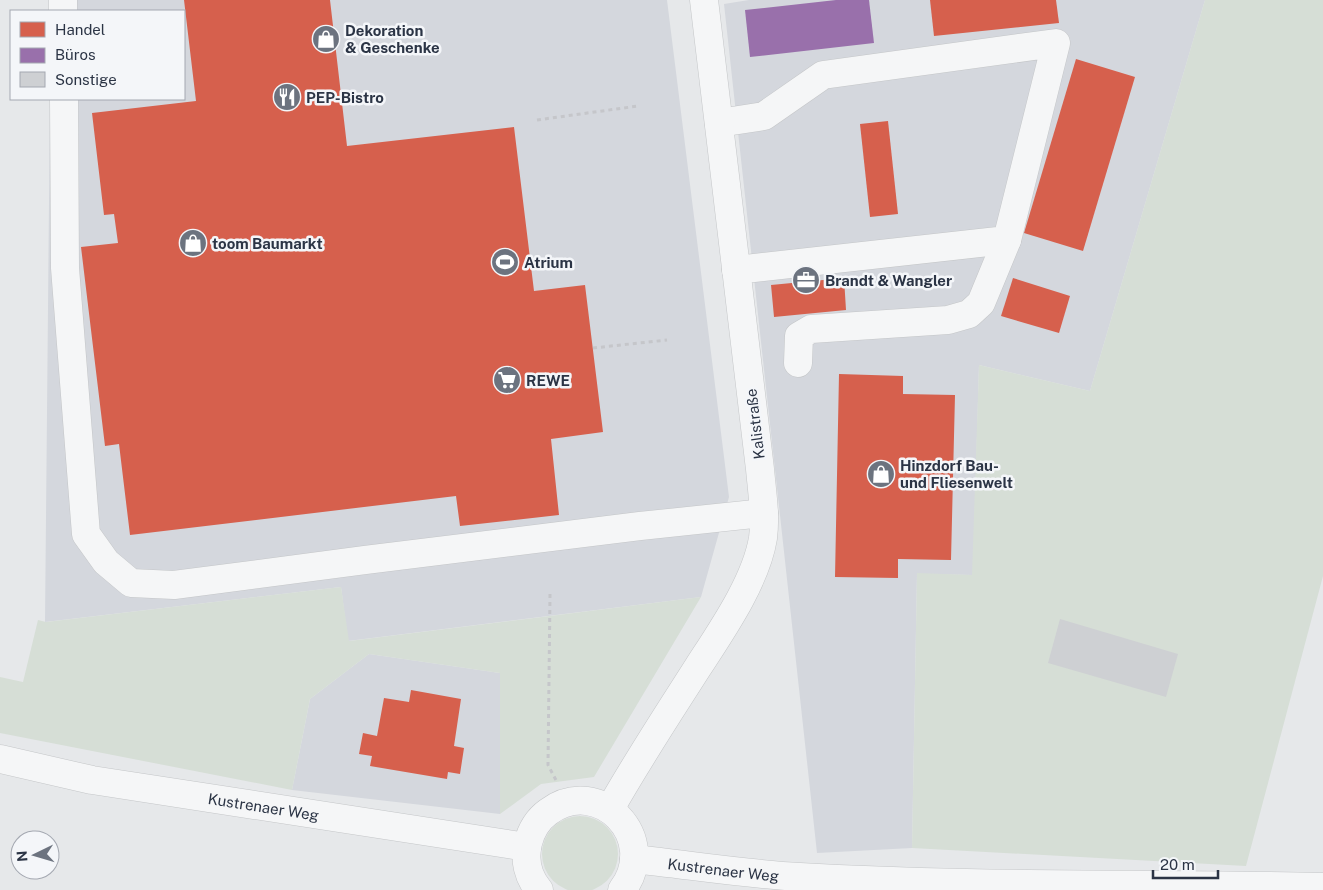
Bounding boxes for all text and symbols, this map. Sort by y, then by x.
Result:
legend [10,10,185,100]
text: Handel [55,21,105,38]
place label: Dekoration & Geschenke [345,22,440,56]
shop icon: Dekoration & Geschenke [311,24,341,54]
text: Büros [55,46,96,63]
text: Sonstige [55,71,117,88]
restaurant icon: PEP-Bistro [272,82,302,112]
place label: PEP-Bistro [306,89,384,106]
shop icon: toom Baumarkt [178,228,208,258]
place label: toom Baumarkt [212,235,323,252]
sports icon: Atrium [490,247,520,277]
place label: Atrium [524,254,573,271]
office icon: Brandt & Wangler [791,265,821,295]
place label: Brandt & Wangler [825,272,952,289]
supermarket icon: REWE [492,365,522,395]
place label: REWE [526,372,570,389]
street label: Kalistraße [742,388,768,460]
place label: Hinzdorf Bau- und Fliesenwelt [900,457,1013,491]
shop icon: Hinzdorf Bau- und Fliesenwelt [866,459,896,489]
street label: Kustrenaer Weg [207,790,320,823]
north arrow [10,830,60,880]
scale bar [1153,848,1218,880]
text: N [14,850,30,862]
street label: Kustrenaer Weg [667,854,780,884]
text: 20 m [1160,856,1195,873]

